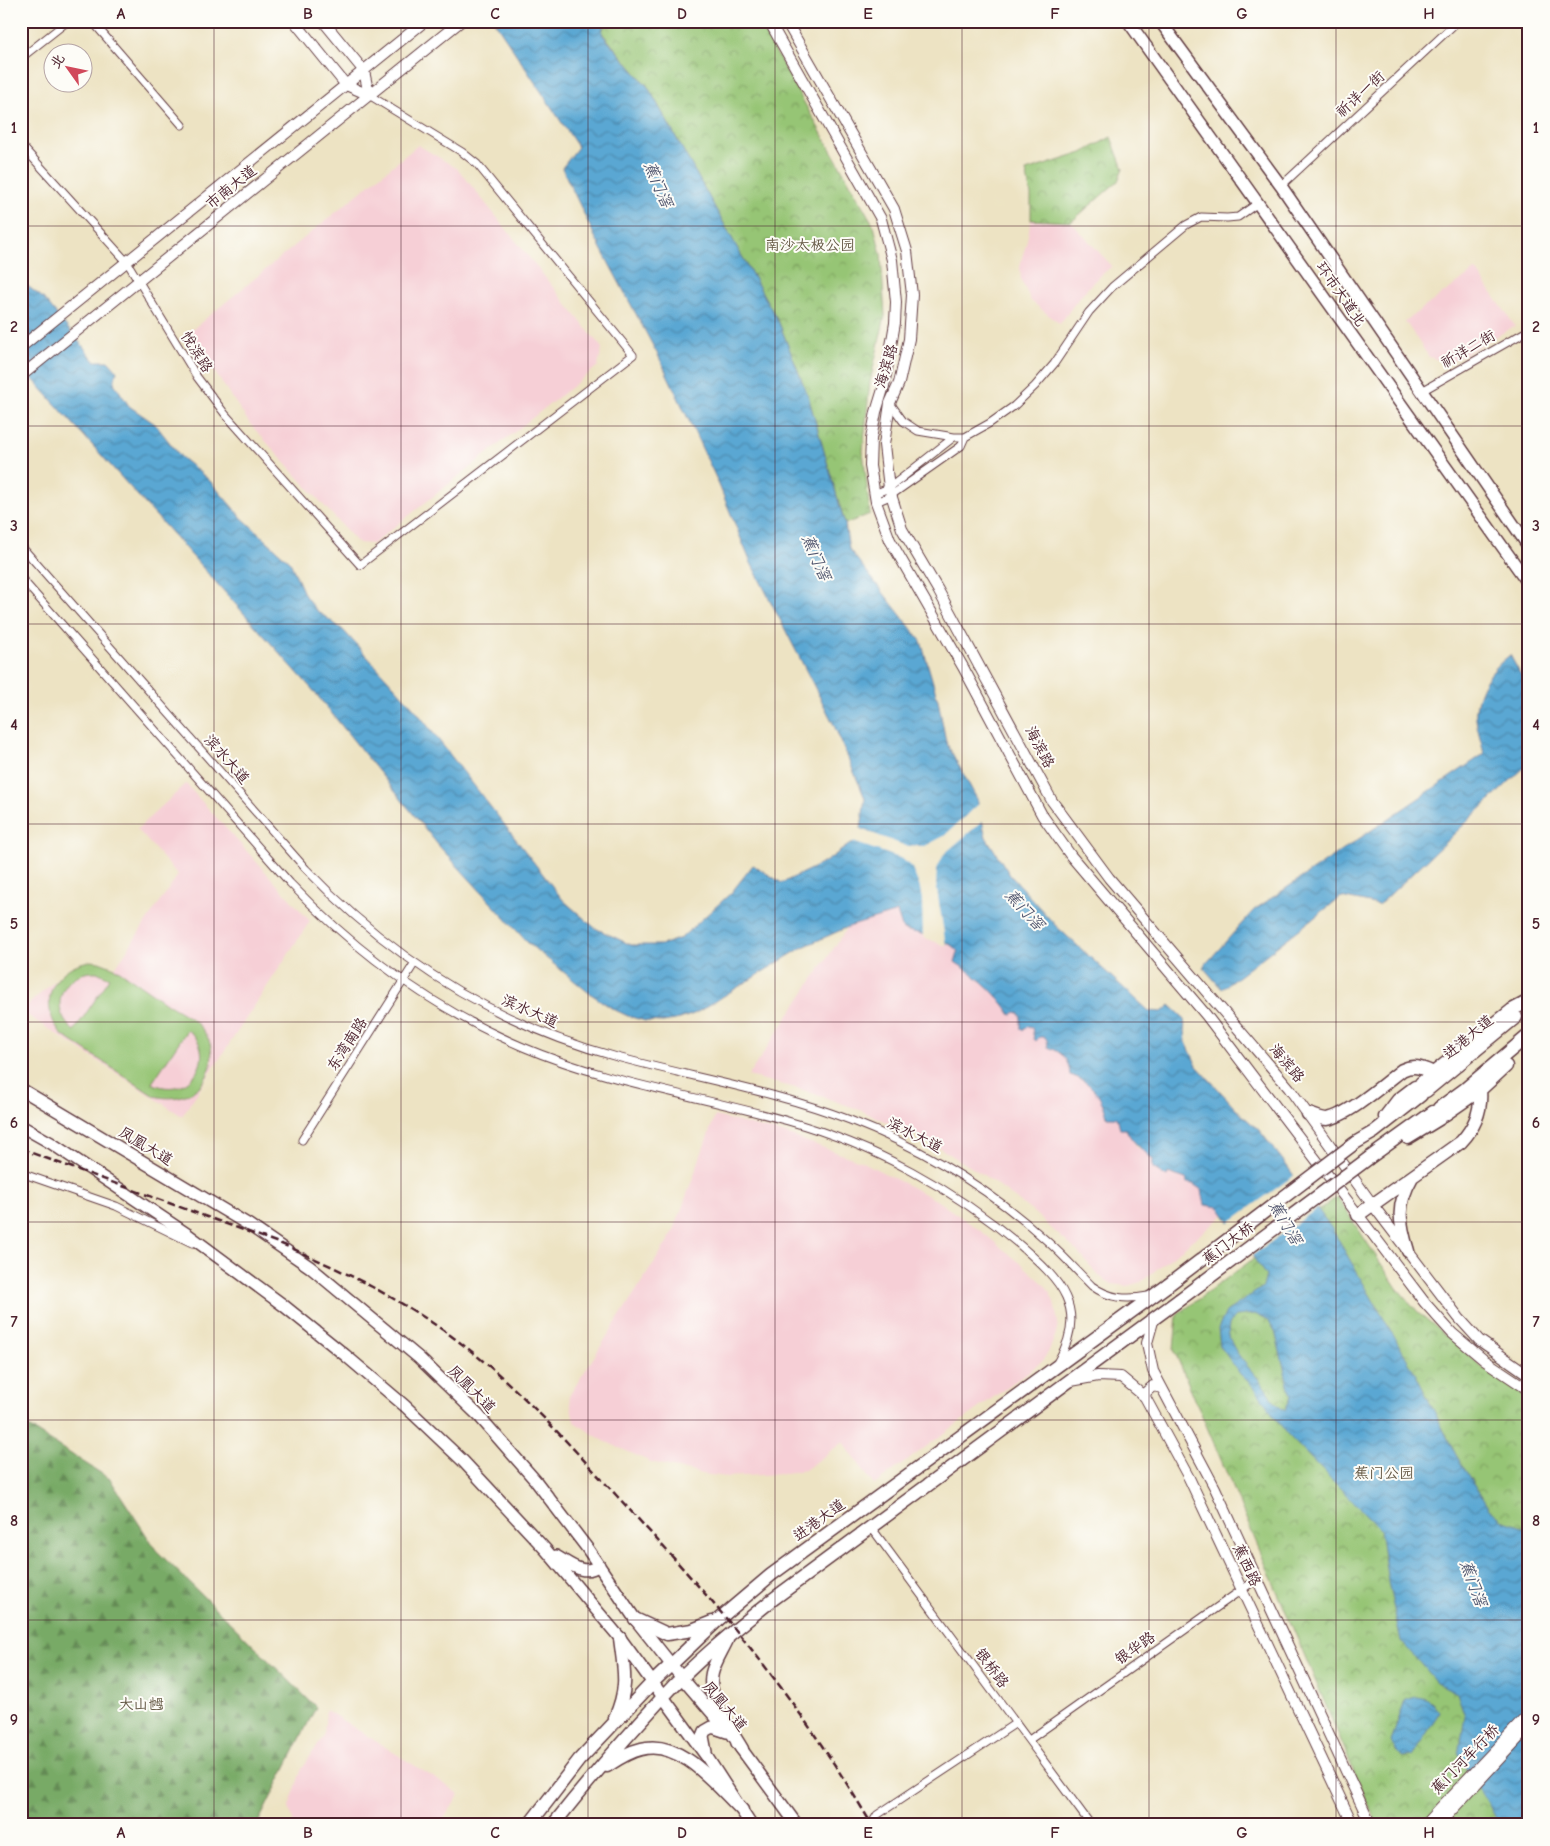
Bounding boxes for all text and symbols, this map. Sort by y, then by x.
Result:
text: A [117,5,126,23]
text: B [303,5,313,23]
text: C [490,5,500,23]
text: D [677,5,687,23]
text: E [863,5,873,23]
text: F [1050,5,1060,23]
text: G [1236,5,1248,23]
text: H [1423,5,1435,23]
north arrow [42,42,92,92]
text: 北 [47,51,68,72]
street label: 祈详一街 [1332,67,1388,121]
text: 1 [11,119,17,137]
text: 1 [1533,119,1539,137]
water label: 蕉门滘 [640,159,677,212]
street label: 市南大道 [202,161,260,213]
park label: 南沙太极公园 [765,236,855,254]
street label: 环市大道北 [1312,258,1370,330]
text: 2 [10,318,18,336]
text: 2 [1532,318,1540,336]
street label: 祈详二街 [1438,326,1498,372]
street label: 悦滨路 [177,328,217,376]
street label: 海滨路 [871,342,901,390]
text: 3 [10,517,18,535]
text: 3 [1532,517,1540,535]
water label: 蕉门滘 [798,532,835,585]
text: 4 [10,716,18,734]
text: 4 [1532,716,1540,734]
street label: 海滨路 [1021,723,1059,771]
street label: 滨水大道 [201,730,253,788]
water label: 蕉门滘 [1002,886,1048,935]
text: 5 [10,915,18,933]
text: 5 [1532,915,1540,933]
street label: 滨水大道 [499,991,561,1031]
street label: 进港大道 [1439,1011,1497,1063]
street label: 东湾南路 [323,1014,371,1074]
street label: 海滨路 [1266,1040,1308,1086]
street label: 滨水大道 [884,1113,946,1157]
text: 6 [10,1114,18,1132]
text: 6 [1532,1114,1540,1132]
street label: 凤凰大道 [116,1123,176,1169]
water label: 蕉门滘 [1265,1197,1306,1250]
street label: 蕉门大桥 [1199,1218,1257,1268]
text: 7 [10,1313,18,1331]
text: 7 [1532,1313,1540,1331]
street label: 凤凰大道 [444,1361,500,1417]
park label: 蕉门公园 [1354,1464,1414,1482]
street label: 进港大道 [789,1495,849,1545]
text: 8 [10,1512,18,1530]
text: 8 [1532,1512,1540,1530]
street label: 蕉西路 [1229,1541,1265,1589]
water label: 蕉门滘 [1456,1558,1490,1611]
street label: 银华路 [1111,1628,1159,1668]
street label: 银桥路 [971,1645,1013,1691]
street label: 凤凰大道 [699,1677,751,1735]
park label: 大山乸 [118,1695,164,1713]
text: 9 [10,1711,18,1729]
text: 9 [1532,1711,1540,1729]
street label: 蕉门河车行桥 [1427,1720,1503,1798]
text: A [117,1824,126,1842]
text: B [303,1824,313,1842]
text: C [490,1824,500,1842]
text: D [677,1824,687,1842]
text: E [863,1824,873,1842]
text: F [1050,1824,1060,1842]
text: G [1236,1824,1248,1842]
text: H [1423,1824,1435,1842]

